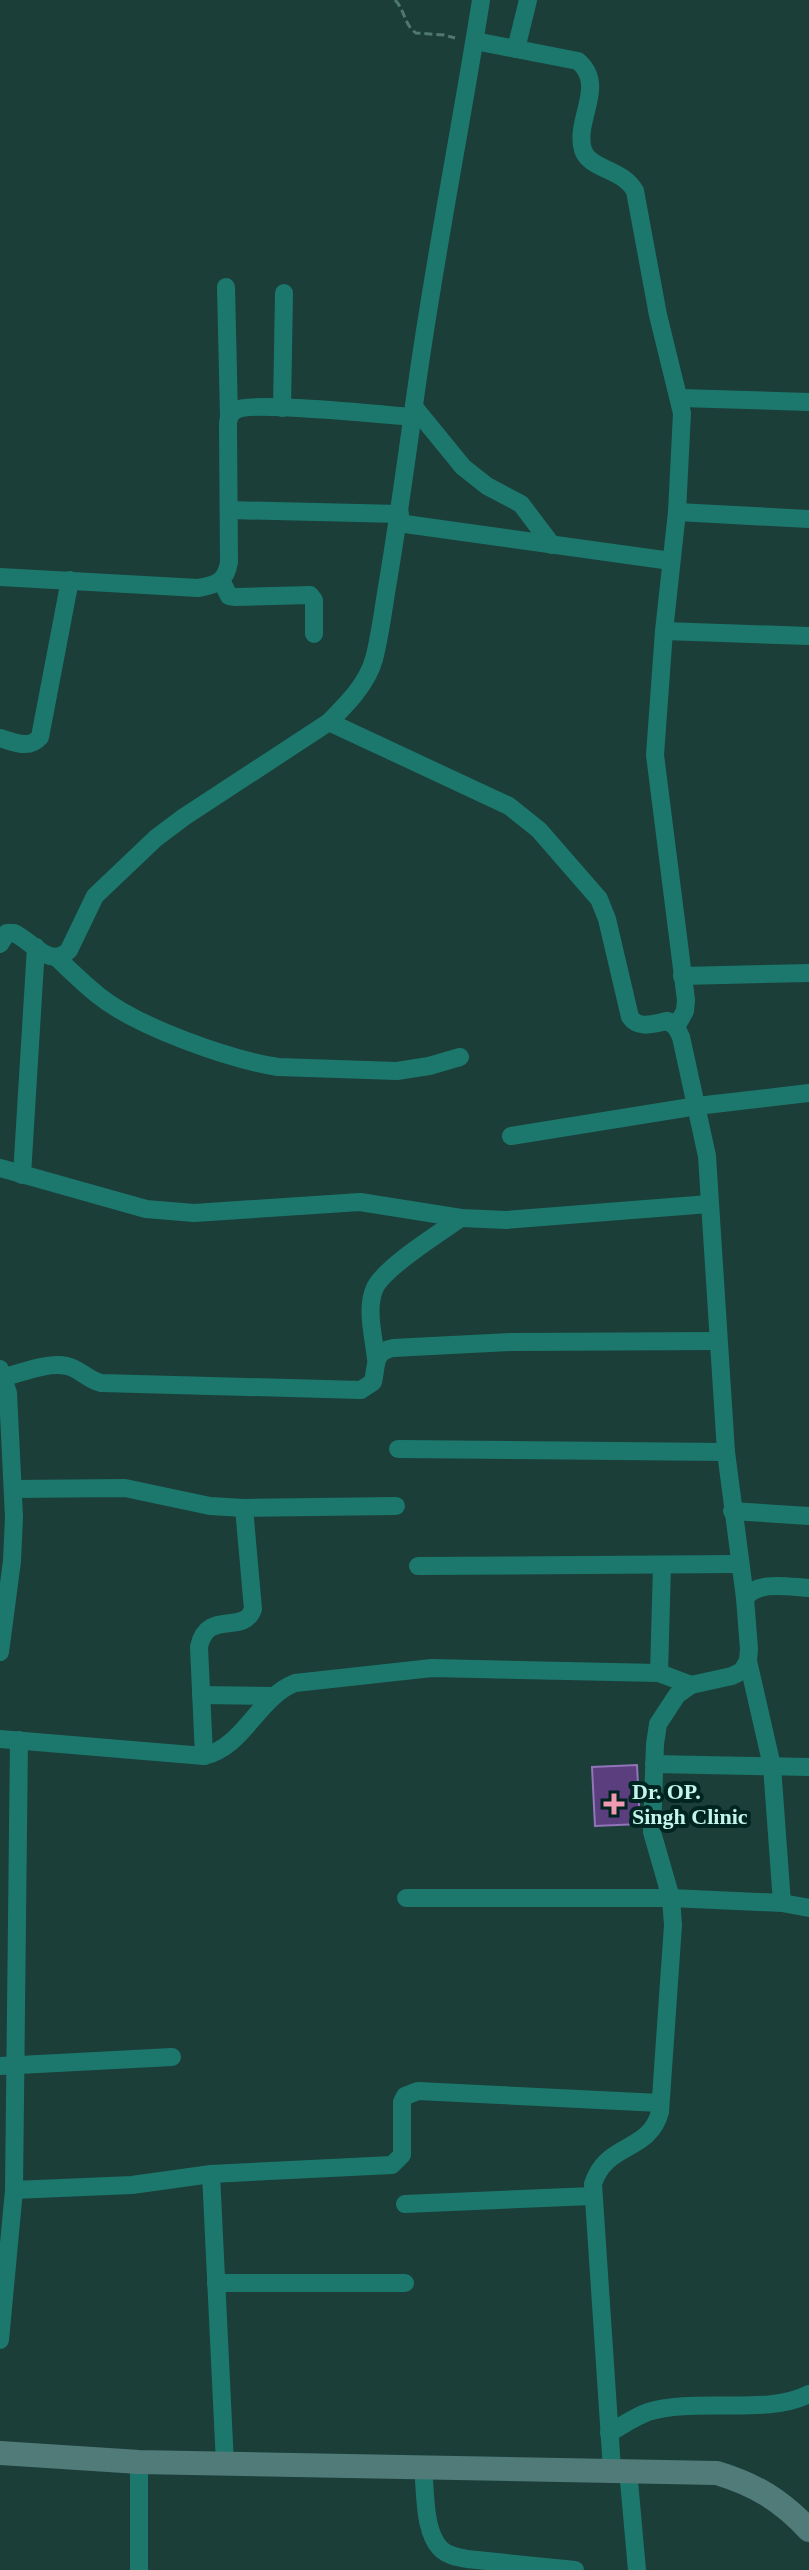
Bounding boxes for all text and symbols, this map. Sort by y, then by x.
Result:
place label: Dr. OP. Singh Clinic [632,1779,748,1829]
marker: Dr. OP. Singh Clinic [603,1793,625,1815]

